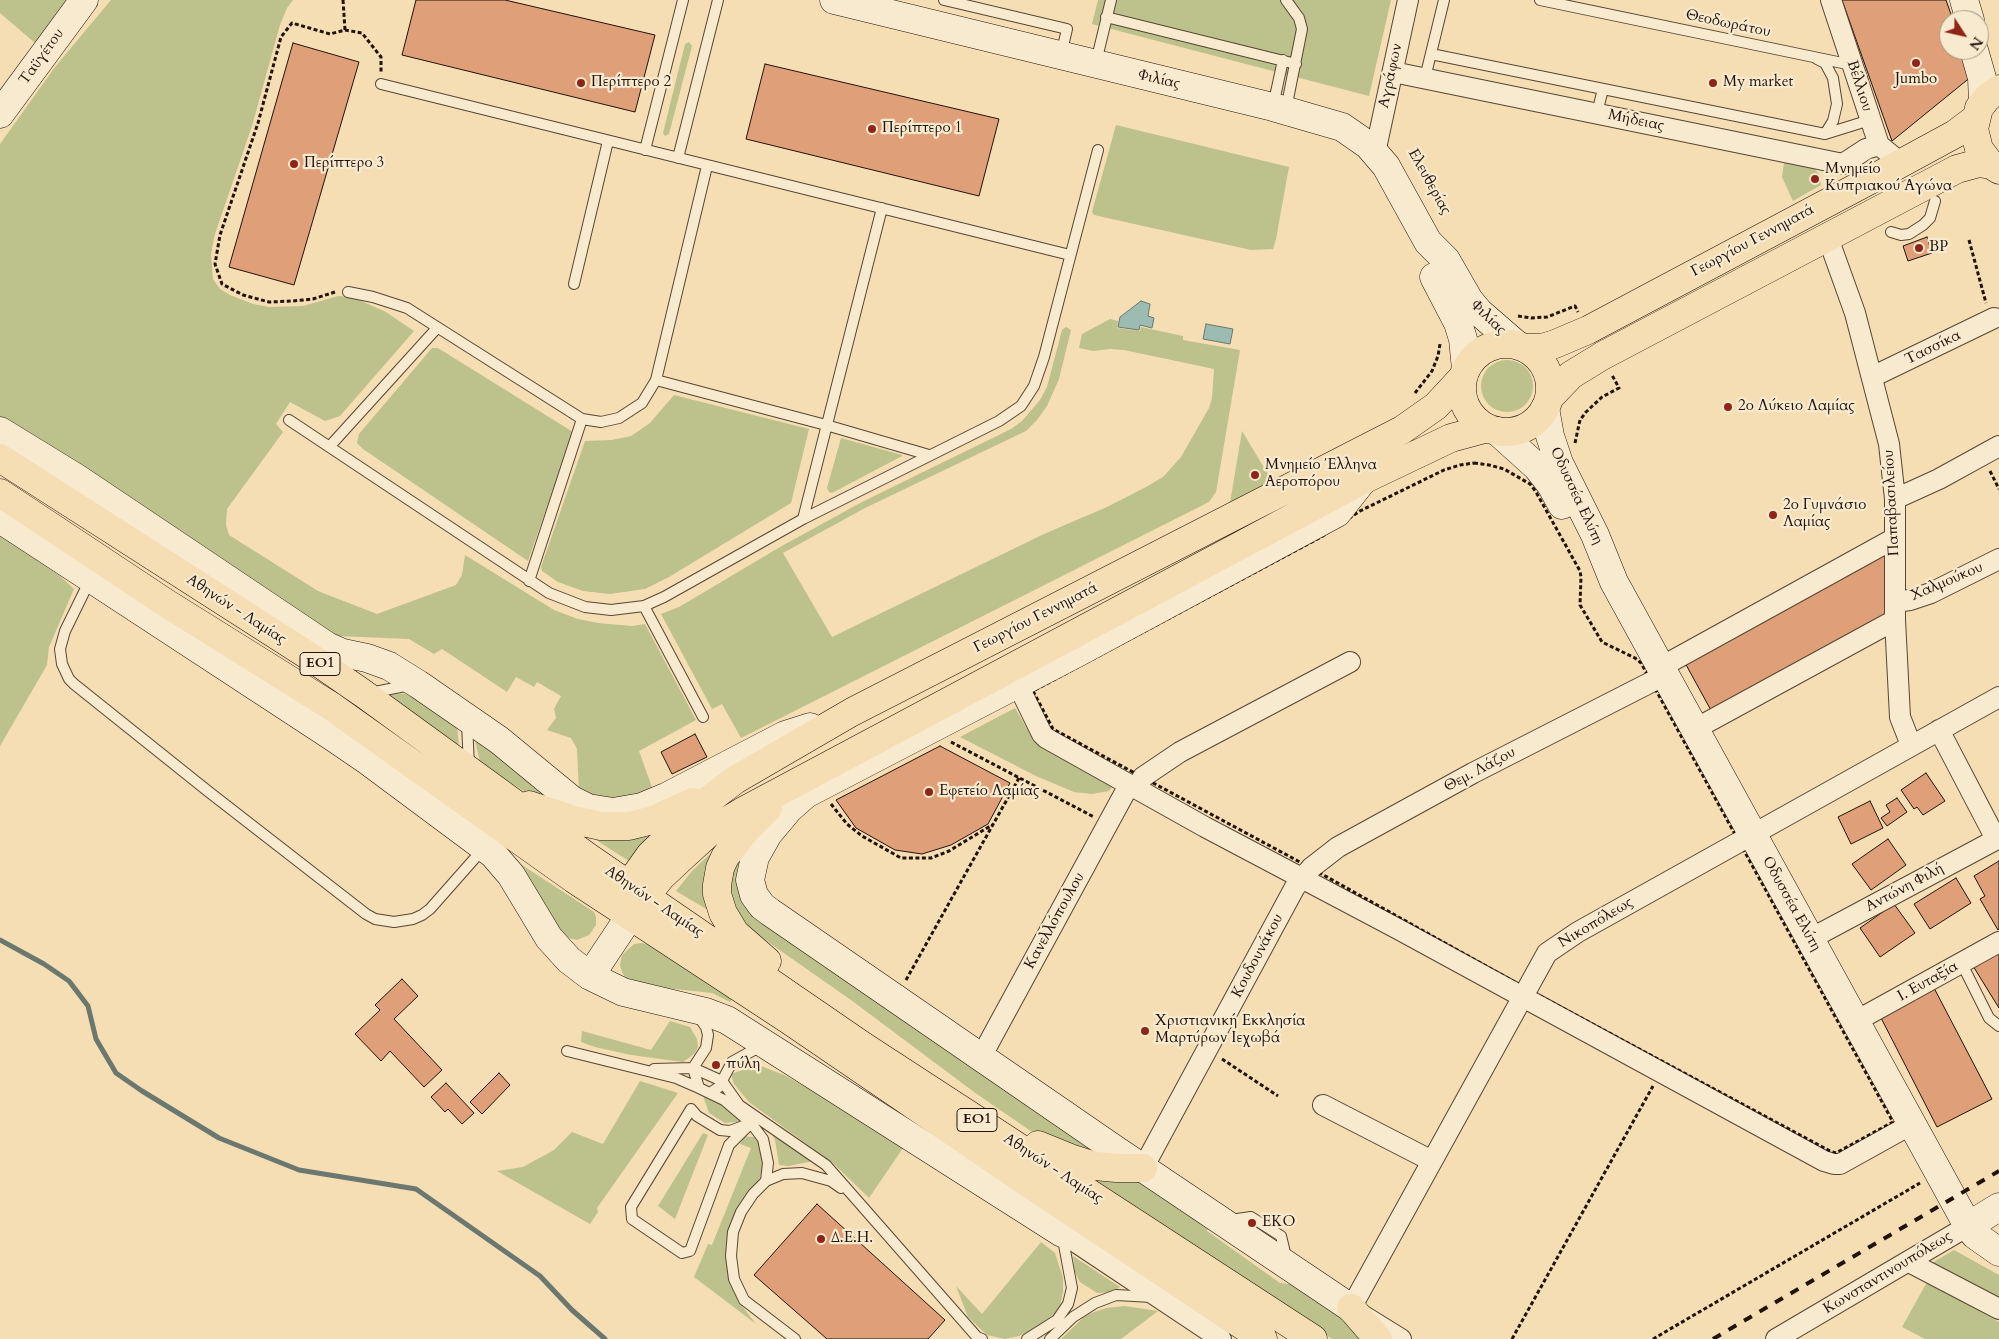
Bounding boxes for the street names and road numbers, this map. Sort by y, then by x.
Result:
street label: Θεοδωράτου [1684,6,1772,42]
street label: Ταϋγέτου [16,25,68,89]
street label: Αγράφων [1375,42,1407,110]
street label: Βέλλιου [1842,58,1876,114]
street label: Φιλίας [1136,66,1182,94]
street label: Μήδειας [1606,106,1666,136]
street label: Ελευθερίας [1404,146,1454,218]
street label: Γεωργίου Γεννηματά [1688,201,1818,281]
street label: Φιλίας [1466,297,1510,339]
street label: Τασσίκα [1902,327,1964,369]
street label: Οδυσσέα Ελύτη [1546,444,1606,548]
street label: Παπαβασιλείου [1880,449,1904,557]
street label: Χαλμούκου [1908,559,1986,605]
street label: Αθηνών - Λαμίας [183,571,289,649]
street label: Γεωργίου Γεννηματά [971,579,1101,657]
road number: ΕΟ1 [300,652,340,676]
street label: Θεμ. Λάζου [1441,744,1519,796]
street label: Οδυσσέα Ελύτη [1758,854,1824,954]
street label: Αντώνη Φιλή [1863,860,1947,916]
street label: Αθηνών - Λαμίας [601,862,707,942]
street label: Κανελλόπουλου [1021,870,1089,972]
street label: Νικοπόλεως [1555,894,1637,952]
street label: Κουδουνάκου [1228,911,1288,1001]
street label: Ι. Ευταξία [1895,958,1961,1006]
road number: ΕΟ1 [957,1108,997,1132]
street label: Αθηνών - Λαμίας [1000,1130,1106,1208]
street label: Κωνσταντινουπόλεως [1820,1227,1956,1319]

